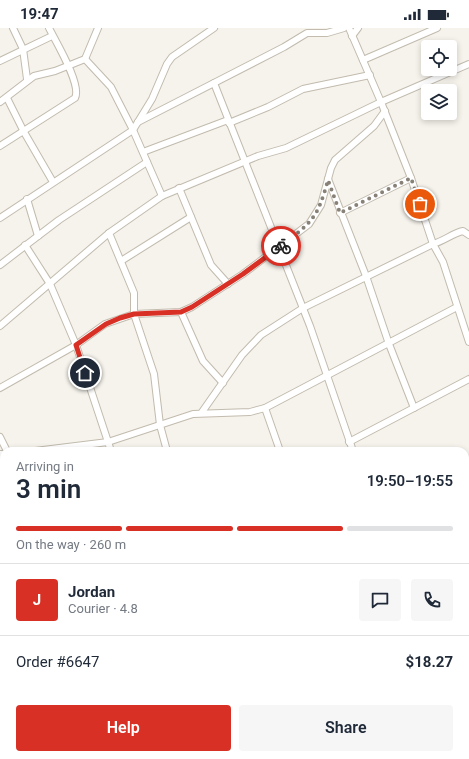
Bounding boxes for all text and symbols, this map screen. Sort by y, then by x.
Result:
text: 19:47 [20,5,59,23]
map controls [421,40,457,120]
button: locate [421,40,457,76]
button: layers [421,84,457,120]
pin [403,187,437,221]
icon: bag [409,193,431,215]
courier [261,226,301,266]
icon: bike [270,235,292,257]
pin [68,356,102,390]
icon: home [74,362,96,384]
text: Arriving in [16,459,74,474]
text: 19:50–19:55 [367,472,453,490]
text: 3 min [16,474,81,504]
text: On the way · 260 m [16,537,126,552]
button: chat [359,579,401,621]
button: phone [411,579,453,621]
text: Jordan [68,583,115,601]
text: J [33,591,41,609]
text: Courier · 4.8 [68,601,138,616]
text: Order #6647 [16,653,99,671]
text: $18.27 [406,653,453,671]
button: Help [16,705,231,751]
button: Share [239,705,453,751]

